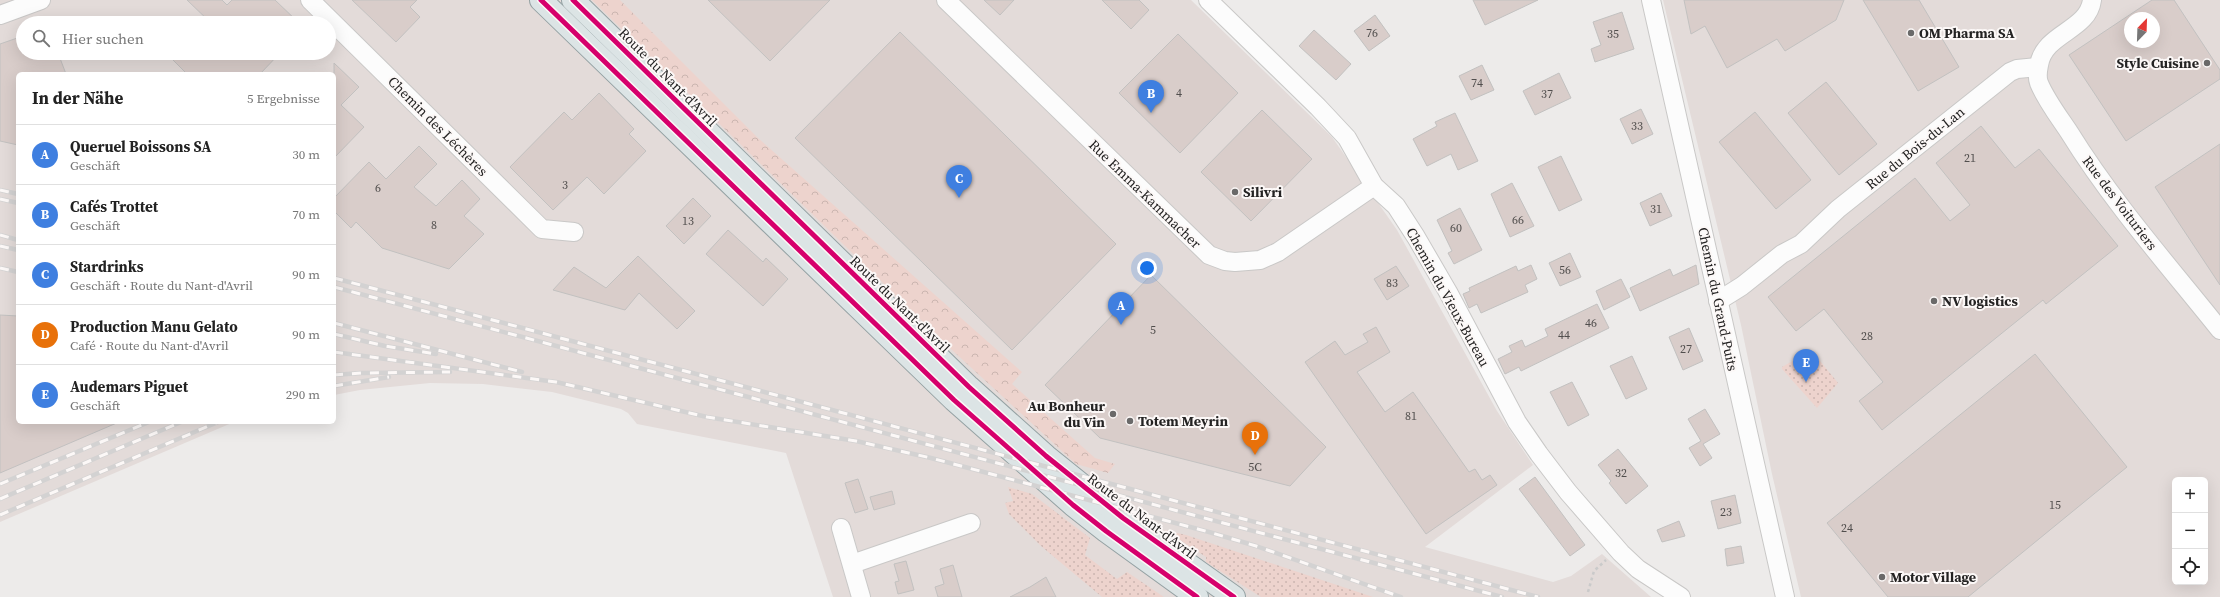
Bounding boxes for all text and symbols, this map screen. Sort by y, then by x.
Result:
north arrow [2124,12,2160,48]
search box [16,16,336,60]
street label: Route du Nant-d'Avril [614,23,722,131]
place label: OM Pharma SA [1919,23,2015,43]
house number: 76 [1366,25,1378,41]
house number: 35 [1607,26,1619,42]
icon: search [30,27,52,49]
text: Hier suchen [62,28,144,49]
marker: OM Pharma SA [1906,28,1916,38]
place label: Style Cuisine [2116,53,2199,73]
marker: Style Cuisine [2202,58,2212,68]
street label: Chemin des Léchères [384,72,492,180]
house number: 74 [1471,75,1483,91]
pin: B [1138,80,1164,113]
house number: 4 [1176,85,1182,101]
text: In der Nähe [32,86,123,110]
house number: 37 [1541,86,1553,102]
text: 5 Ergebnisse [247,90,320,107]
street label: Rue du Bois-du-Lan [1861,101,1969,194]
house number: 33 [1631,118,1643,134]
street label: Rue Emma-Kammacher [1084,135,1206,253]
text: Queruel Boissons SA [70,136,211,157]
text: A [41,146,49,163]
text: 30 m [292,146,320,163]
house number: 21 [1964,150,1976,166]
street label: Rue des Voituriers [2078,152,2162,254]
text: Geschäft [70,157,120,174]
pin: C [946,165,972,198]
house number: 3 [562,177,568,193]
house number: 6 [375,180,381,196]
place label: Silivri [1243,182,1283,202]
marker: Silivri [1230,187,1240,197]
text: Cafés Trottet [70,196,158,217]
house number: 31 [1650,201,1662,217]
text: B [41,206,49,223]
text: 70 m [292,206,320,223]
house number: 66 [1512,212,1524,228]
house number: 13 [682,213,694,229]
text: Geschäft [70,217,120,234]
house number: 8 [431,217,437,233]
house number: 60 [1450,220,1462,236]
street label: Chemin du Vieux-Bureau [1401,224,1495,370]
street label: Chemin du Grand-Puits [1693,225,1743,373]
street label: Route du Nant-d'Avril [845,251,955,357]
text: Stardrinks [70,256,144,277]
your location [1137,258,1157,278]
house number: 56 [1559,262,1571,278]
text: C [41,266,49,283]
text: 90 m [292,266,320,283]
house number: 83 [1386,275,1398,291]
text: Geschäft · Route du Nant-d'Avril [70,277,253,294]
place label: NV logistics [1942,291,2019,311]
pin: A [1108,292,1134,325]
marker: NV logistics [1929,296,1939,306]
house number: 46 [1585,315,1597,331]
text: Production Manu Gelato [70,316,238,337]
house number: 5 [1150,322,1156,338]
text: D [40,326,50,343]
text: 90 m [292,326,320,343]
house number: 44 [1558,327,1570,343]
house number: 28 [1861,328,1873,344]
text: Café · Route du Nant-d'Avril [70,337,229,354]
house number: 27 [1680,341,1692,357]
pin: E [1793,349,1819,382]
text: Audemars Piguet [70,376,188,397]
text: E [41,386,49,403]
text: 290 m [286,386,320,403]
place label: Au Bonheur du Vin [1028,396,1105,432]
text: Geschäft [70,397,120,414]
house number: 81 [1405,408,1417,424]
marker: Au Bonheur du Vin [1108,409,1118,419]
place label: Totem Meyrin [1138,411,1228,431]
marker: Totem Meyrin [1125,416,1135,426]
pin: D [1242,422,1268,455]
house number: 5C [1248,459,1262,475]
house number: 32 [1615,465,1627,481]
street label: Route du Nant-d'Avril [1083,468,1201,564]
map controls [2172,477,2208,585]
button: + [2172,477,2208,513]
house number: 15 [2049,497,2061,513]
house number: 23 [1720,504,1732,520]
button: − [2172,513,2208,549]
house number: 24 [1841,520,1853,536]
button: locate [2172,549,2208,585]
place label: Motor Village [1890,567,1976,587]
marker: Motor Village [1877,572,1887,582]

